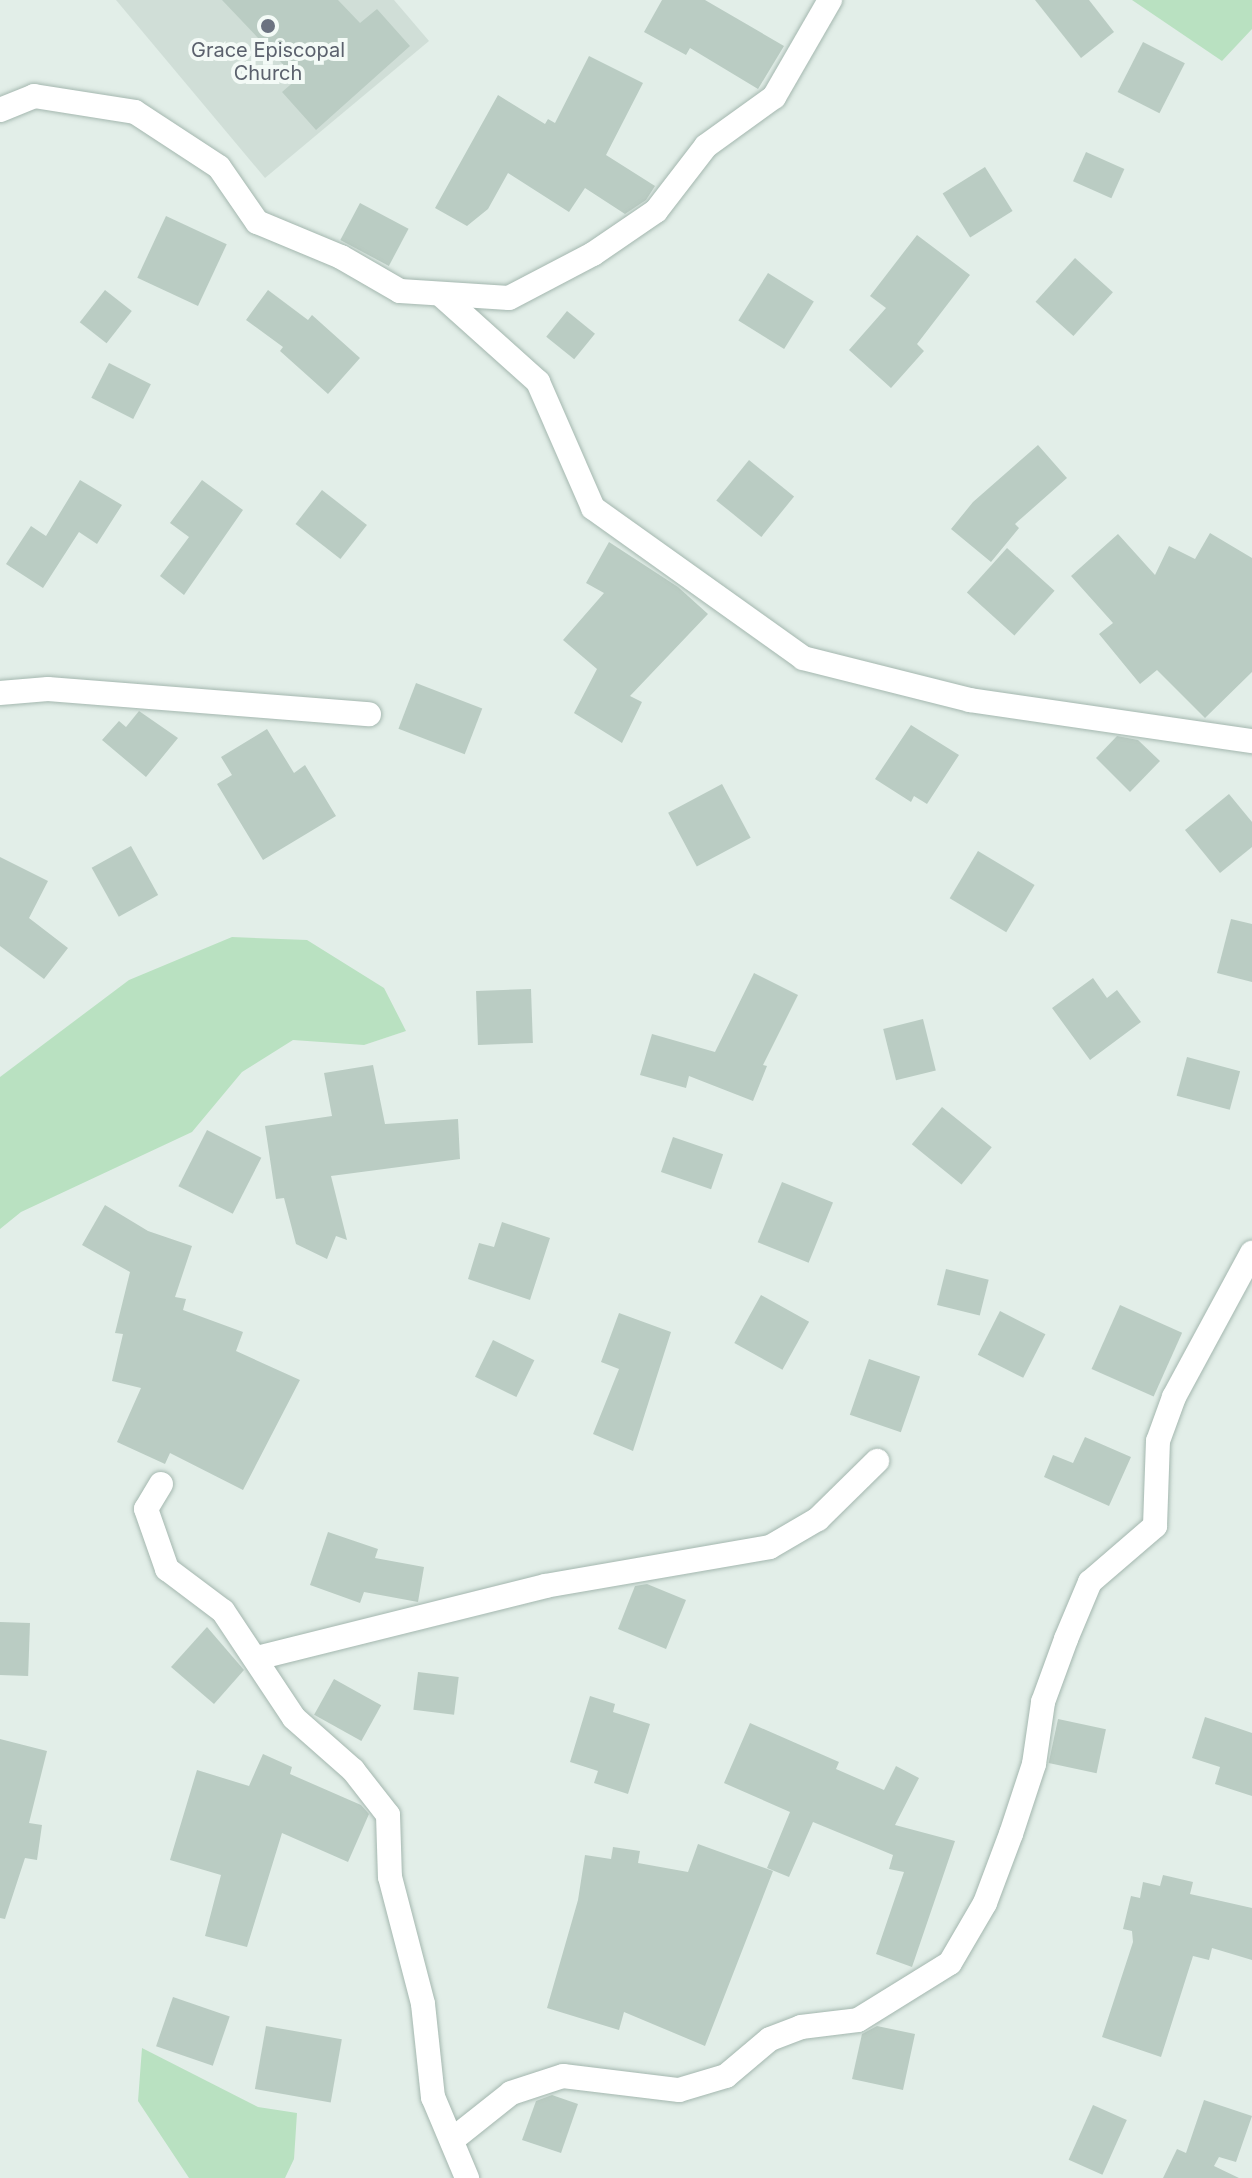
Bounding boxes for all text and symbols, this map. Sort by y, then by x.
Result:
marker: Grace Episcopal Church [259,17,277,35]
place label: Grace Episcopal Church [191,38,345,85]

